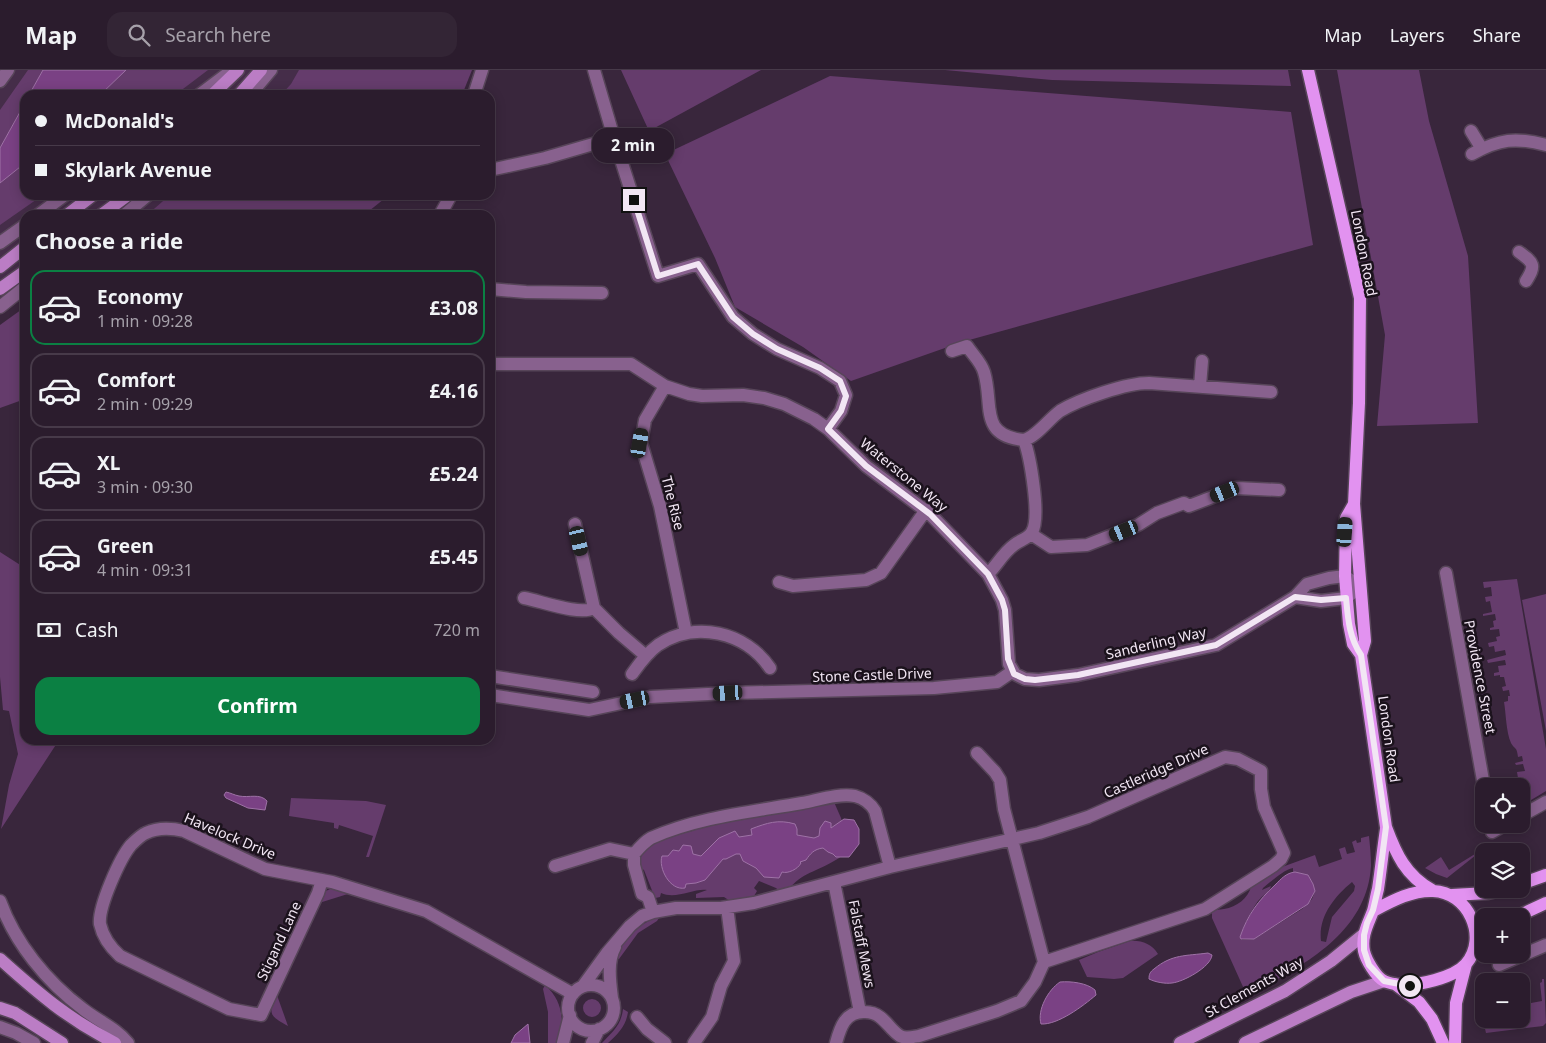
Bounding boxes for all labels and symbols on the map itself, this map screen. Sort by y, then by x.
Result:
callout: 2 min [593,128,675,162]
route end [623,189,645,211]
street label: London Road [1347,208,1382,298]
car [630,427,649,459]
street label: Waterstone Way [857,433,953,516]
street label: The Rise [658,474,689,532]
car [1208,479,1241,505]
car [1336,517,1353,547]
car [1107,518,1140,544]
car [568,525,589,557]
street label: Providence Street [1460,618,1501,735]
street label: Sanderling Way [1104,622,1209,663]
street label: Stone Castle Drive [812,663,932,686]
car [712,685,743,701]
car [618,690,651,710]
street label: London Road [1374,694,1405,784]
street label: Castleridge Drive [1100,739,1211,802]
street label: Havelock Drive [181,808,279,863]
street label: Stigand Lane [252,898,305,984]
street label: Falstaff Mews [845,898,880,990]
street label: St Clements Way [1201,951,1307,1021]
route start [1399,975,1421,997]

